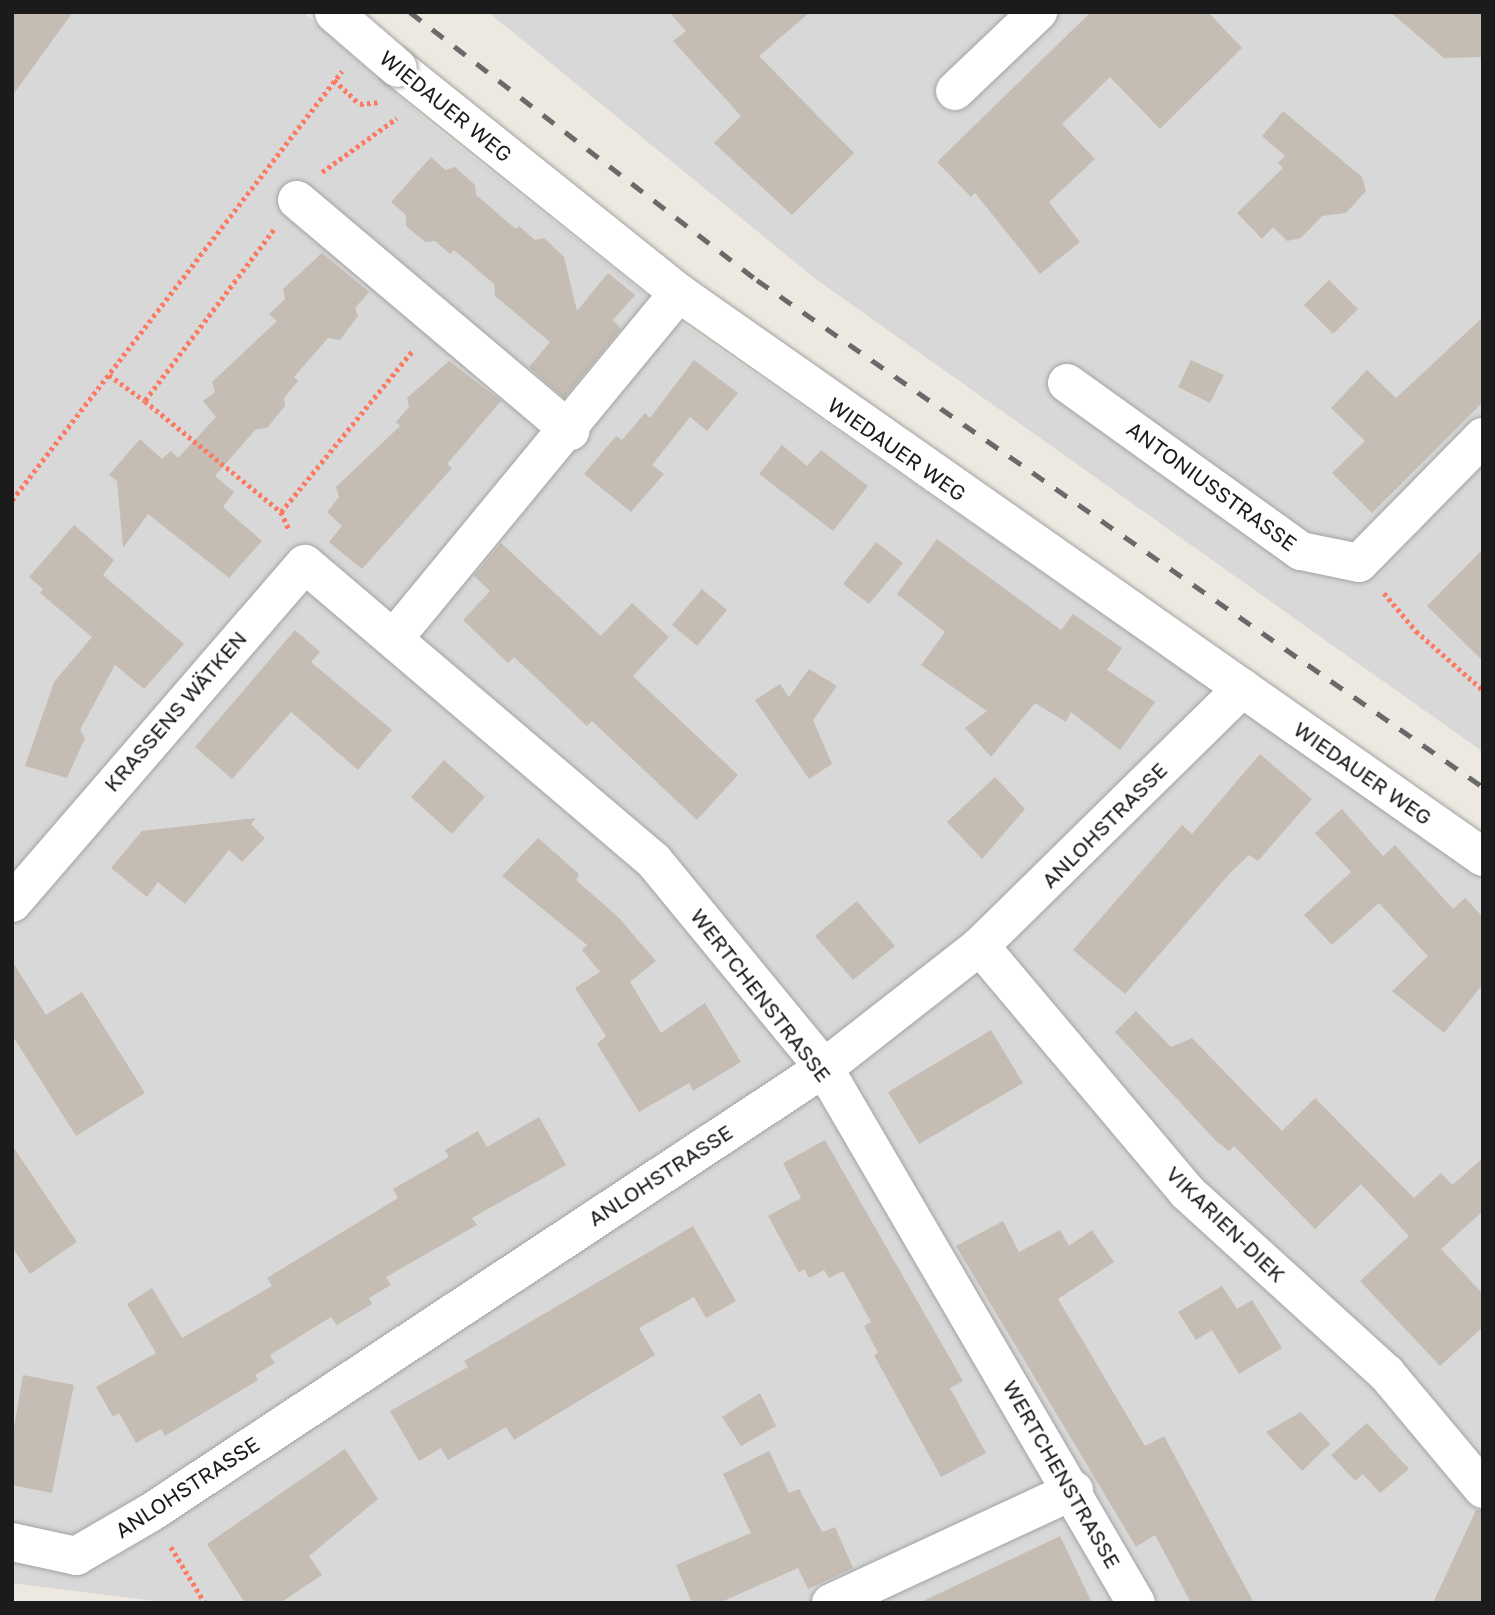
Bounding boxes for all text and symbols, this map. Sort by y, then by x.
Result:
street label: WIEDAUER WEG [375,45,517,167]
street label: WIEDAUER WEG [823,392,971,506]
street label: ANTONIUSSTRASSE [1122,416,1302,556]
street label: KRASSENS WÄTKEN [98,626,252,796]
street label: WIEDAUER WEG [1289,716,1437,830]
street label: ANLOHSTRASSE [1036,757,1172,893]
street label: WERTCHENSTRASSE [686,903,836,1087]
street label: ANLOHSTRASSE [583,1119,737,1231]
street label: VIKARIEN-DIEK [1161,1161,1291,1287]
street label: WERTCHENSTRASSE [998,1376,1126,1572]
street label: ANLOHSTRASSE [110,1431,264,1543]

